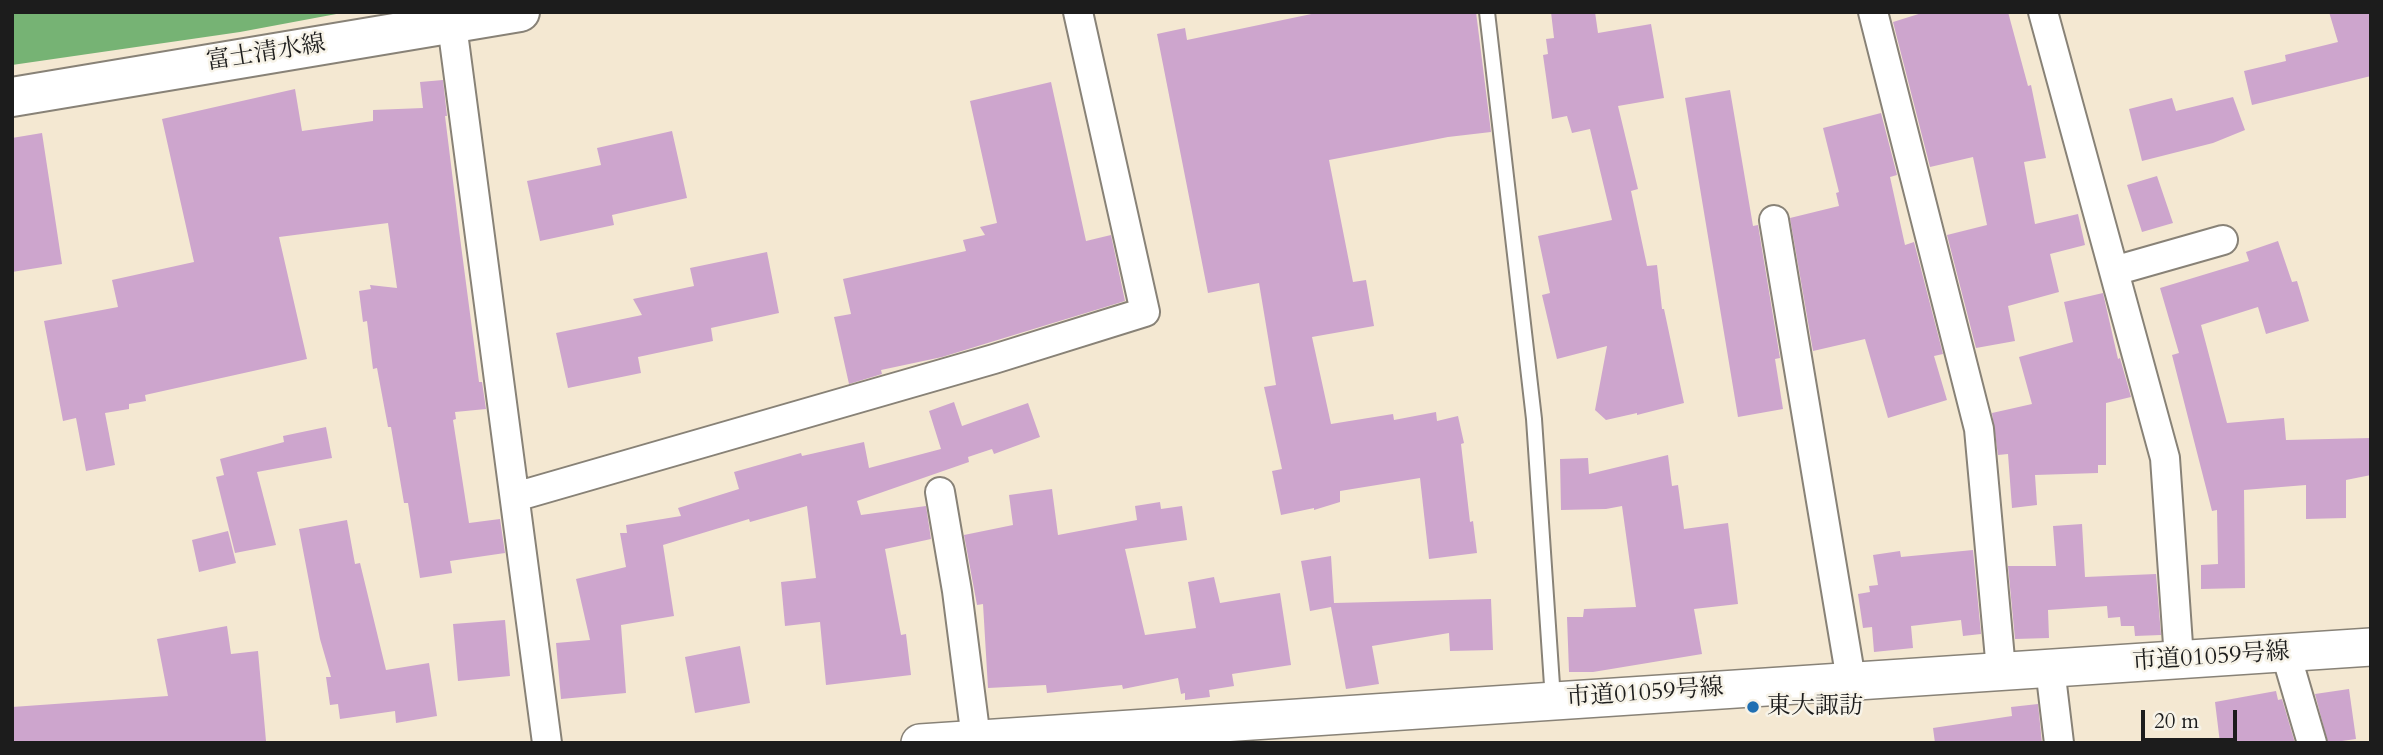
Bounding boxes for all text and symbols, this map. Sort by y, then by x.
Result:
street label: 富士清水線 [204,30,328,78]
street label: 市道01059号線 [2131,638,2291,678]
street label: 市道01059号線 [1565,674,1725,714]
place label: 東大諏訪 [1767,693,1863,721]
scale bar [2145,696,2241,740]
marker: 東大諏訪 [1745,699,1761,715]
text: 20 m [2154,707,2199,736]

